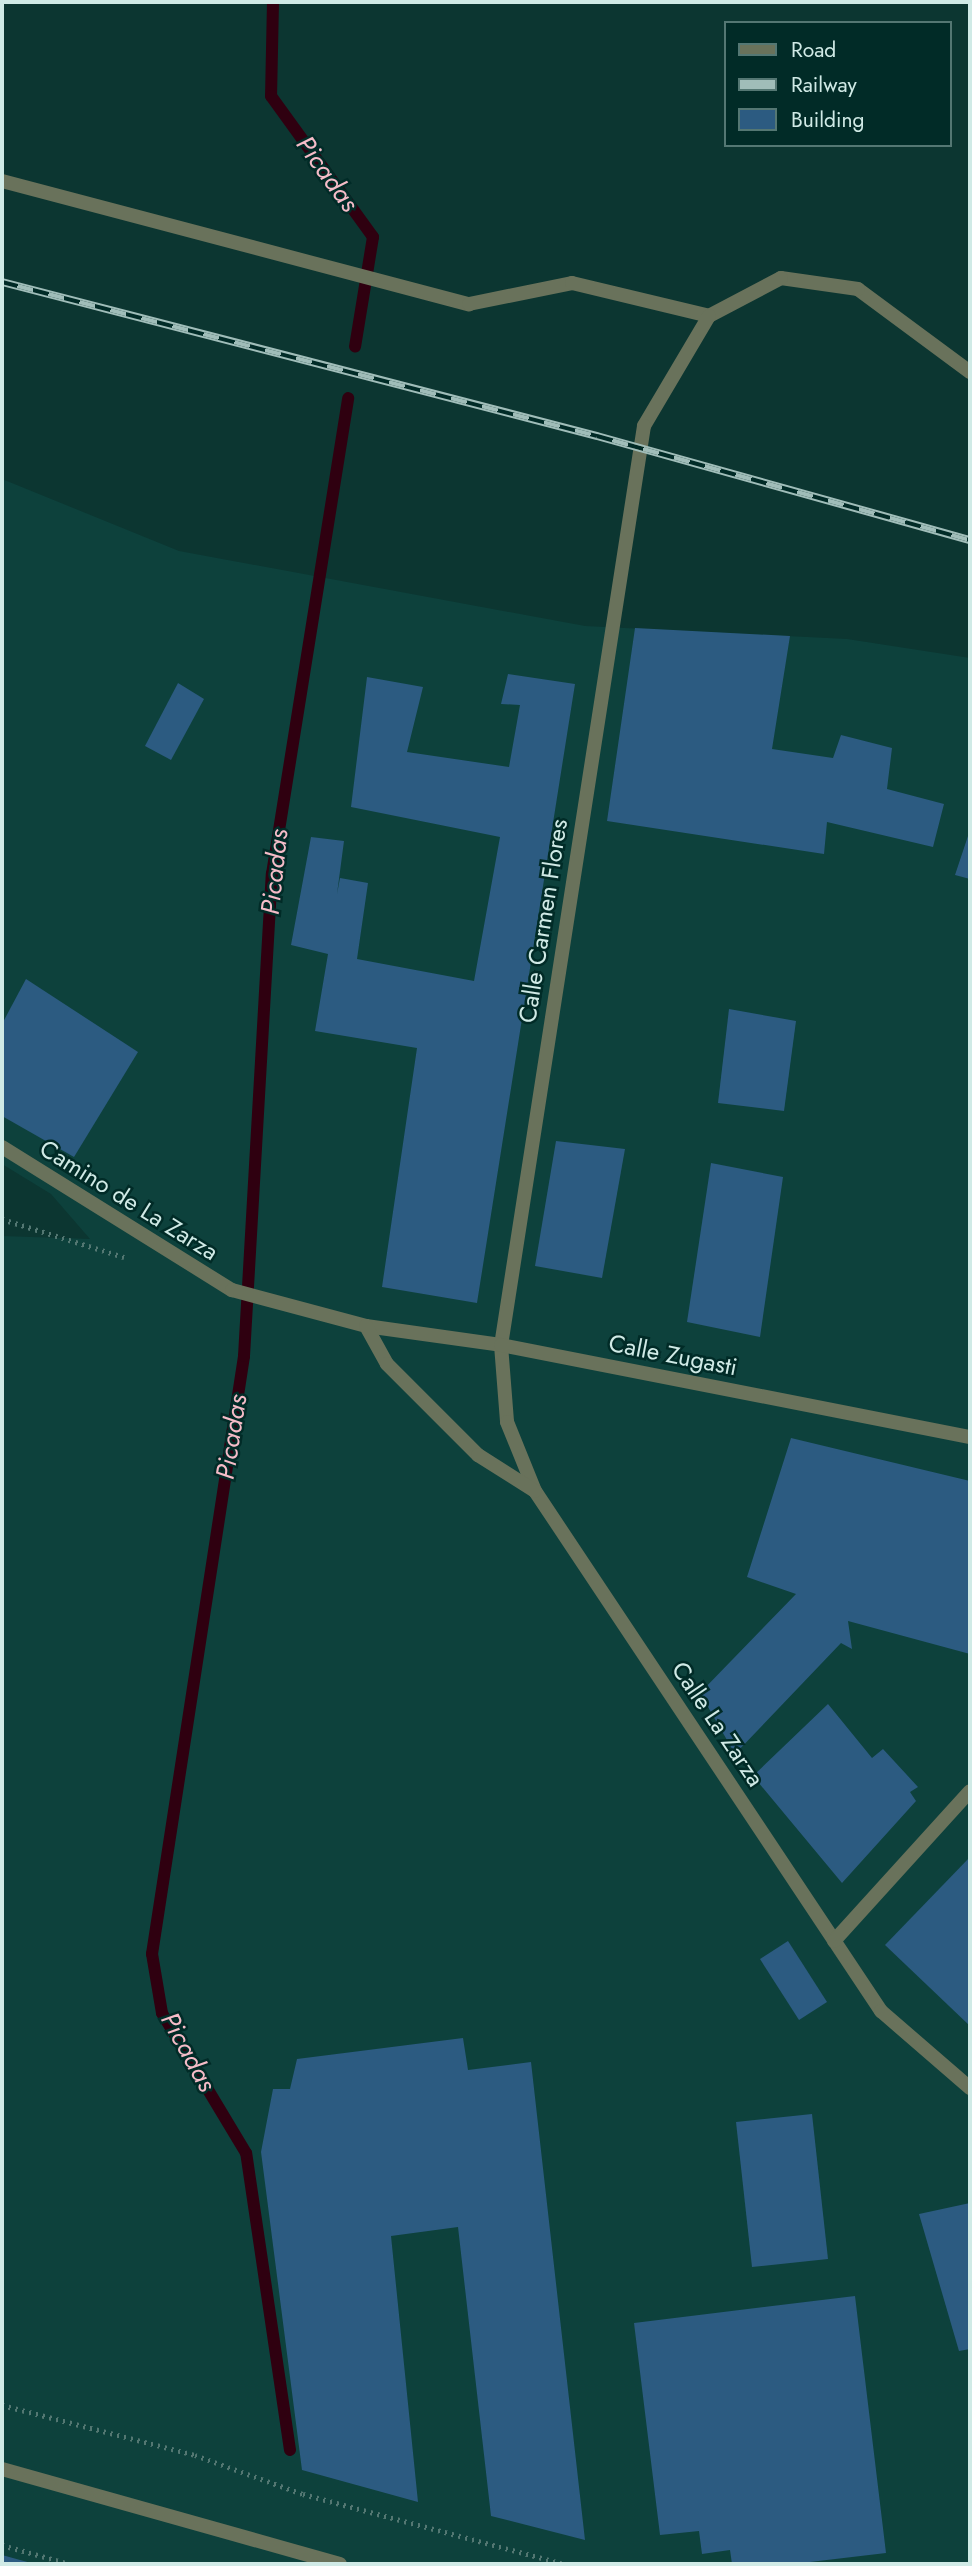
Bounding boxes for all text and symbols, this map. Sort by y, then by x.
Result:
legend [724,21,951,147]
text: Road [791,35,836,65]
text: Railway [791,70,857,100]
text: Building [791,105,864,135]
water label: Picadas [289,130,365,218]
street label: Calle Carmen Flores [513,817,573,1025]
water label: Picadas [255,828,295,916]
street label: Camino de La Zarza [35,1134,223,1266]
street label: Calle Zugasti [606,1328,740,1382]
water label: Picadas [210,1392,254,1482]
street label: Calle La Zarza [666,1656,770,1792]
water label: Picadas [154,2007,222,2097]

